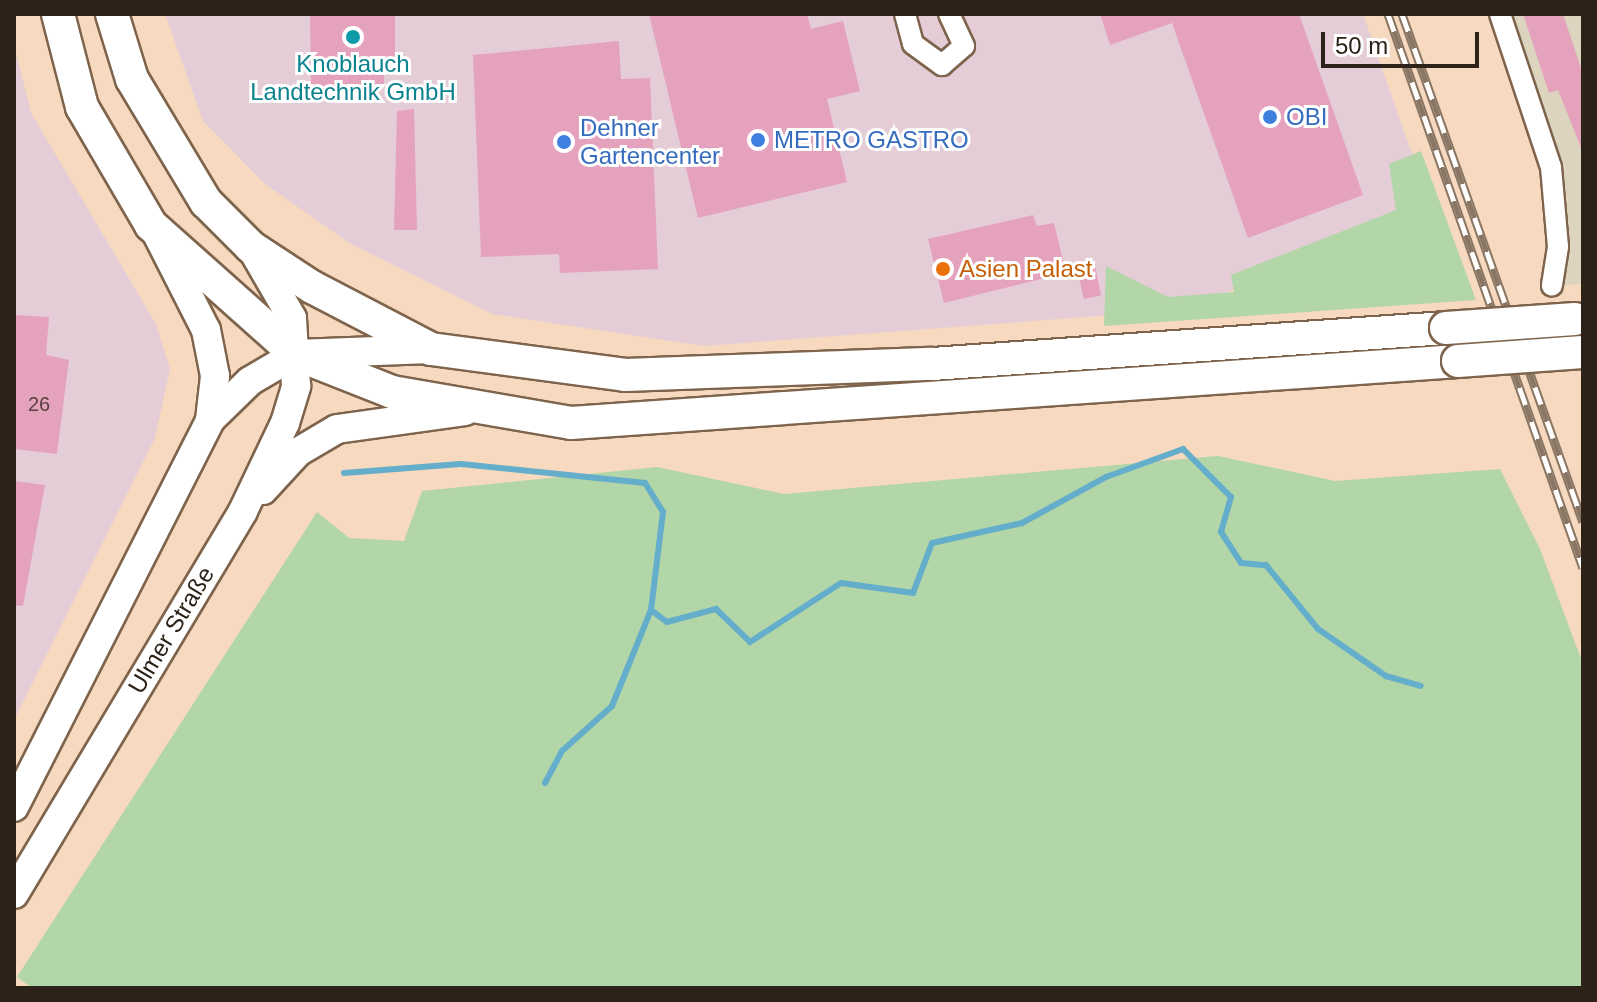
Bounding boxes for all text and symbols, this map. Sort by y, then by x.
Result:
scale bar [1325,16,1483,66]
marker: Knoblauch Landtechnik GmbH [344,28,362,46]
text: 50 m [1335,32,1388,59]
place label: Knoblauch Landtechnik GmbH [250,50,456,106]
place label: OBI [1286,103,1327,131]
marker: OBI [1261,108,1279,126]
place label: Dehner Gartencenter [580,114,720,170]
place label: METRO GASTRO [774,126,969,154]
marker: METRO GASTRO [749,131,767,149]
marker: Dehner Gartencenter [555,133,573,151]
place label: Asien Palast [959,255,1092,283]
marker: Asien Palast [934,260,952,278]
house number: 26 [28,392,50,416]
street label: Ulmer Straße [122,561,220,699]

